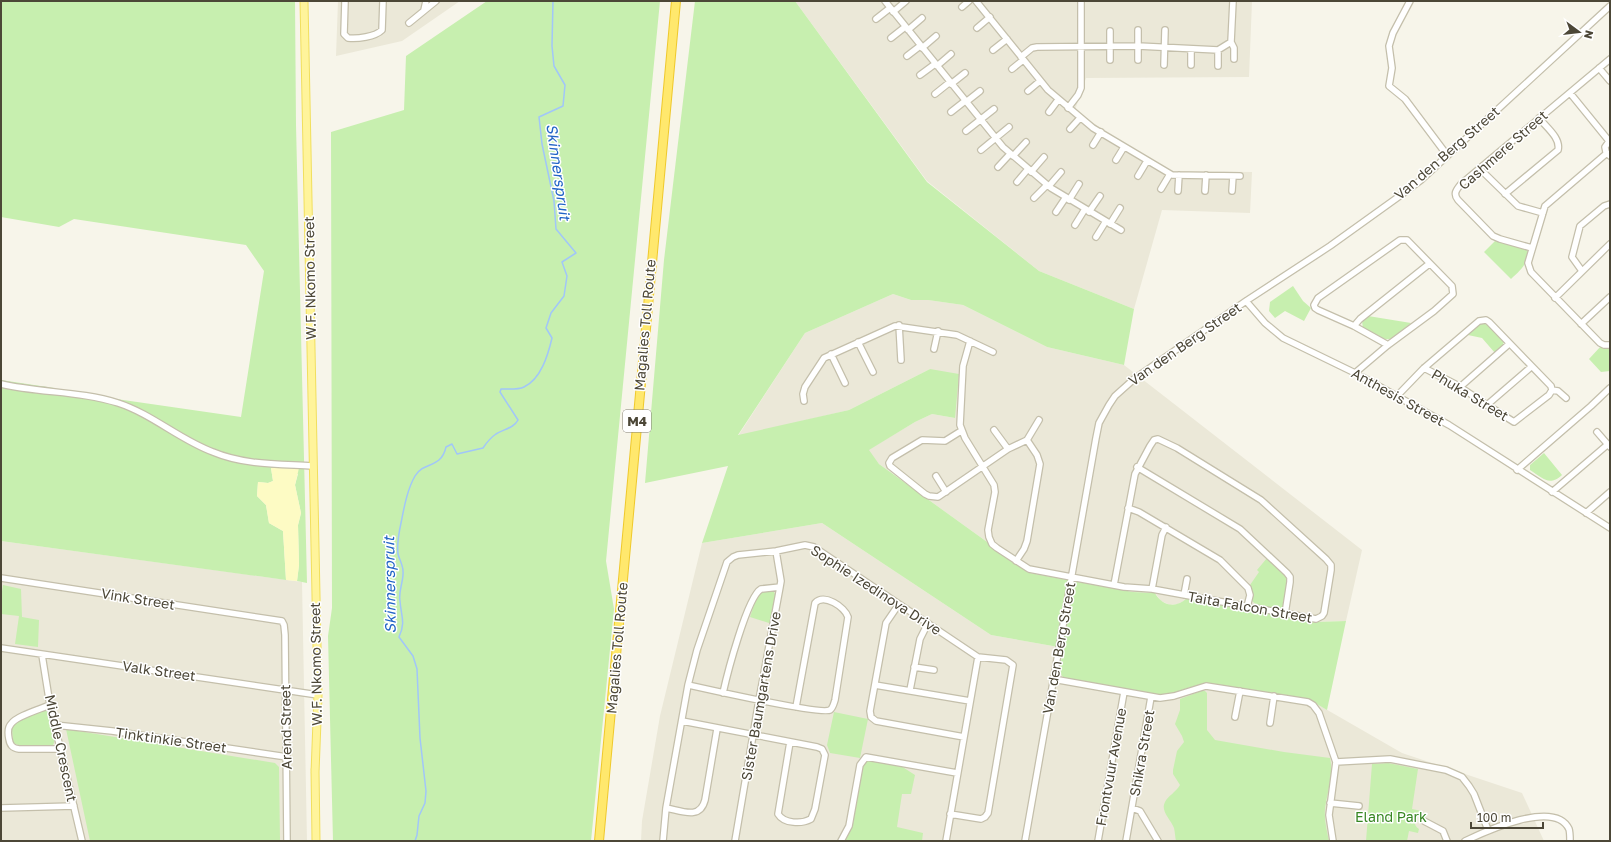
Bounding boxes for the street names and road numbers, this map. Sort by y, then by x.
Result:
street label: Van den Berg Street [1391,102,1503,203]
street label: Cashmere Street [1455,106,1551,193]
street label: W.F. Nkomo Street [300,216,319,340]
street label: Magalies Toll Route [630,258,659,391]
street label: Van den Berg Street [1125,298,1244,389]
street label: Anthesis Street [1349,364,1448,429]
street label: Phuka Street [1429,365,1512,424]
road number: M4 [623,410,651,432]
street label: Sophie Izedinova Drive [808,541,945,638]
street label: Magalies Toll Route [602,581,631,714]
street label: Van den Berg Street [1039,581,1078,715]
street label: Vink Street [100,584,176,613]
street label: Taita Falcon Street [1187,587,1314,626]
street label: W.F. Nkomo Street [306,602,325,726]
street label: Sister Baumgartens Drive [737,610,784,782]
street label: Valk Street [121,657,197,684]
street label: Arend Street [276,684,295,770]
street label: Middle Crescent [42,693,81,803]
street label: Frontvuur Avenue [1092,707,1129,827]
street label: Shikra Street [1126,708,1157,797]
street label: Tinktinkie Street [114,723,228,756]

